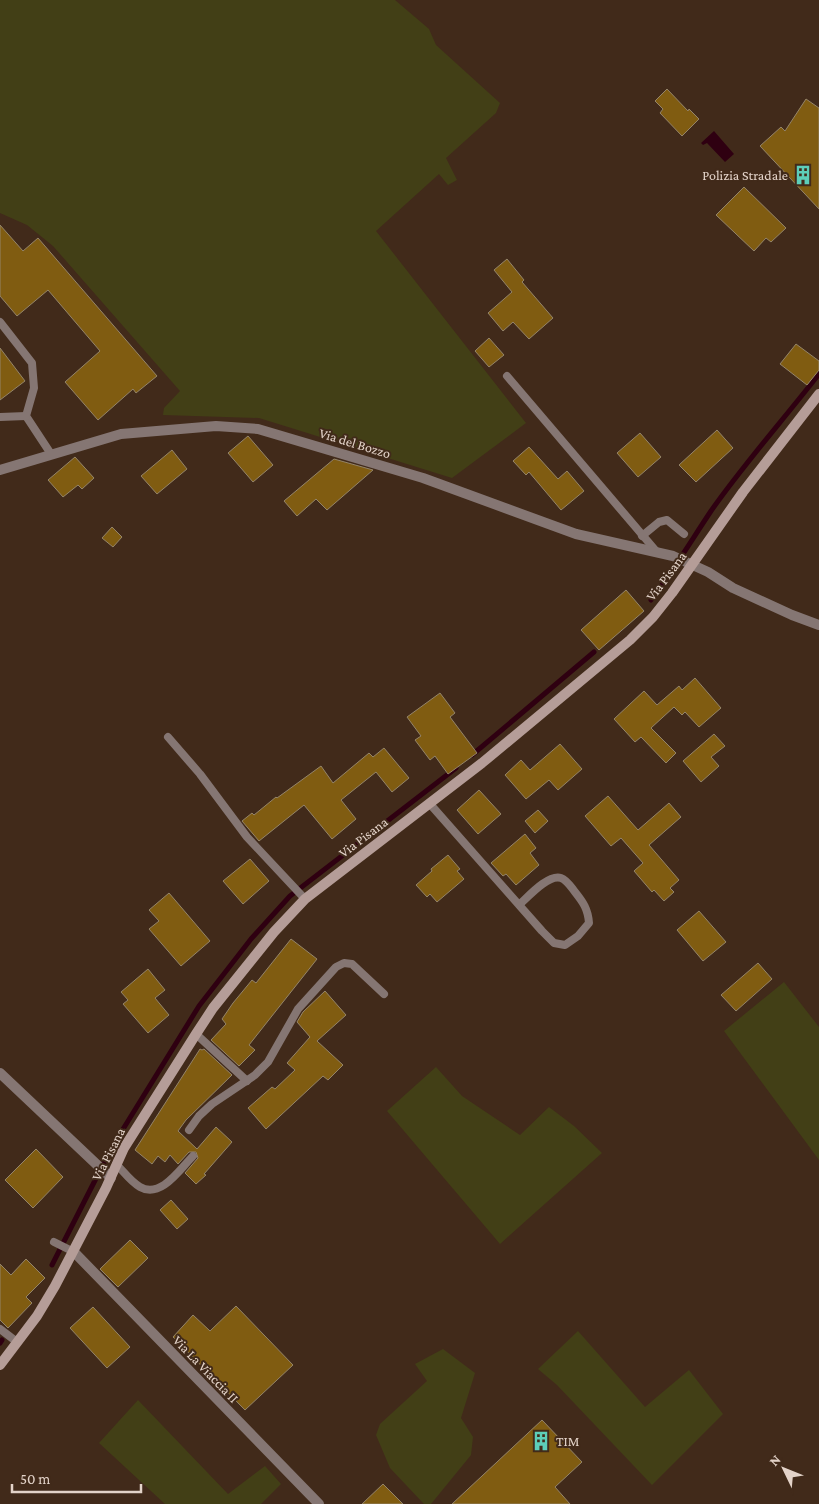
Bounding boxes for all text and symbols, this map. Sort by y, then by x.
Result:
building icon: Polizia Stradale [792,164,814,186]
place label: Polizia Stradale [702,167,788,183]
street label: Via del Bozzo [317,425,393,461]
street label: Via Pisana [642,548,690,604]
street label: Via Pisana [335,813,391,861]
street label: Via Pisana [88,1124,128,1183]
street label: Via La Viaccia II [170,1332,242,1406]
building icon: TIM [530,1430,552,1452]
place label: TIM [556,1433,579,1449]
north arrow [759,1444,809,1494]
text: N [765,1451,784,1469]
scale bar [12,1462,141,1494]
text: 50 m [20,1471,50,1487]

